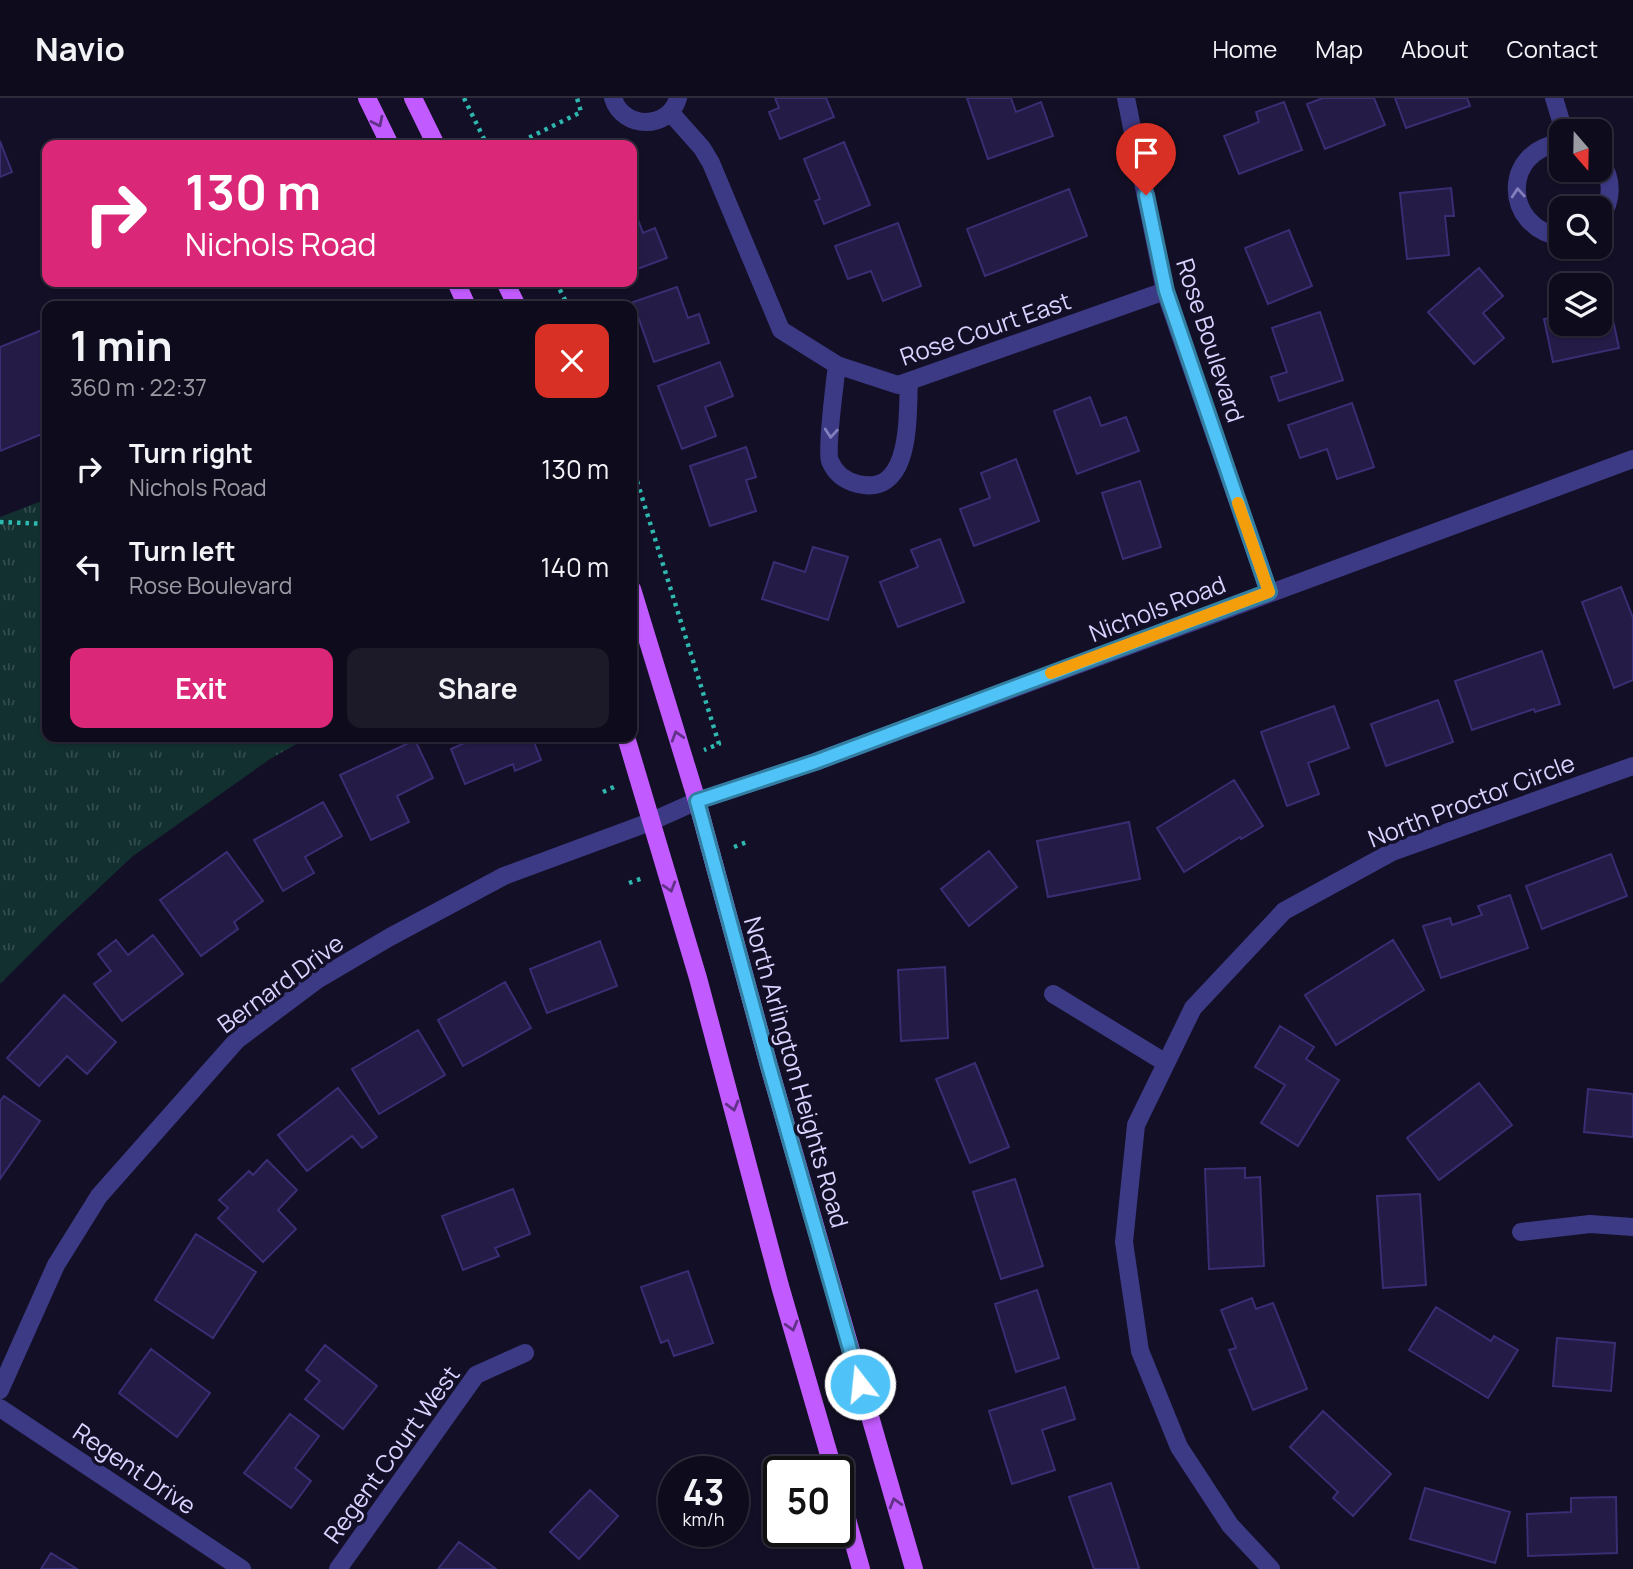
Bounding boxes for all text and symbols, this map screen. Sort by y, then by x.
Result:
text: Navio [35,26,125,71]
text: Home [1212,32,1277,65]
text: Map [1315,32,1363,65]
text: About [1401,32,1469,65]
text: Contact [1507,32,1598,65]
one-way arrow [370,115,384,127]
north arrow [1549,119,1612,182]
map controls [1549,119,1612,336]
pin [1116,123,1176,195]
icon: arrive [1127,134,1165,172]
text: 130 m [185,158,321,225]
icon: right [70,168,161,259]
one-way arrow [1511,187,1526,198]
button: search [1549,196,1612,259]
text: Nichols Road [185,222,377,266]
street label: Rose Boulevard [1169,254,1253,426]
button: layers [1549,273,1612,336]
street label: Rose Court East [895,283,1075,373]
text: 1 min [70,316,173,374]
button: close [535,324,609,398]
text: 360 m · 22:37 [70,371,207,403]
one-way arrow [824,427,839,438]
text: Turn right [129,435,253,471]
icon: right [70,450,108,488]
text: 130 m [541,451,609,487]
text: Nichols Road [129,471,267,503]
text: Turn left [129,533,236,569]
icon: left [70,548,108,586]
text: 140 m [540,549,609,585]
street label: Nichols Road [1084,567,1230,649]
text: Rose Boulevard [129,569,292,601]
button: Exit [70,648,333,728]
button: Share [347,648,609,728]
one-way arrow [671,730,685,742]
street label: North Proctor Circle [1363,745,1579,855]
one-way arrow [662,881,677,893]
street label: North Arlington Heights Road [737,913,857,1231]
street label: Bernard Drive [210,926,350,1040]
one-way arrow [725,1100,739,1112]
one-way arrow [783,1320,798,1332]
position arrow [823,1347,897,1421]
street label: Regent Court West [315,1359,467,1549]
street label: Regent Drive [67,1415,203,1521]
speed limit sign: 50 [763,1456,854,1547]
text: 43 [683,1468,724,1516]
one-way arrow [888,1498,903,1510]
text: km/h [683,1507,724,1531]

